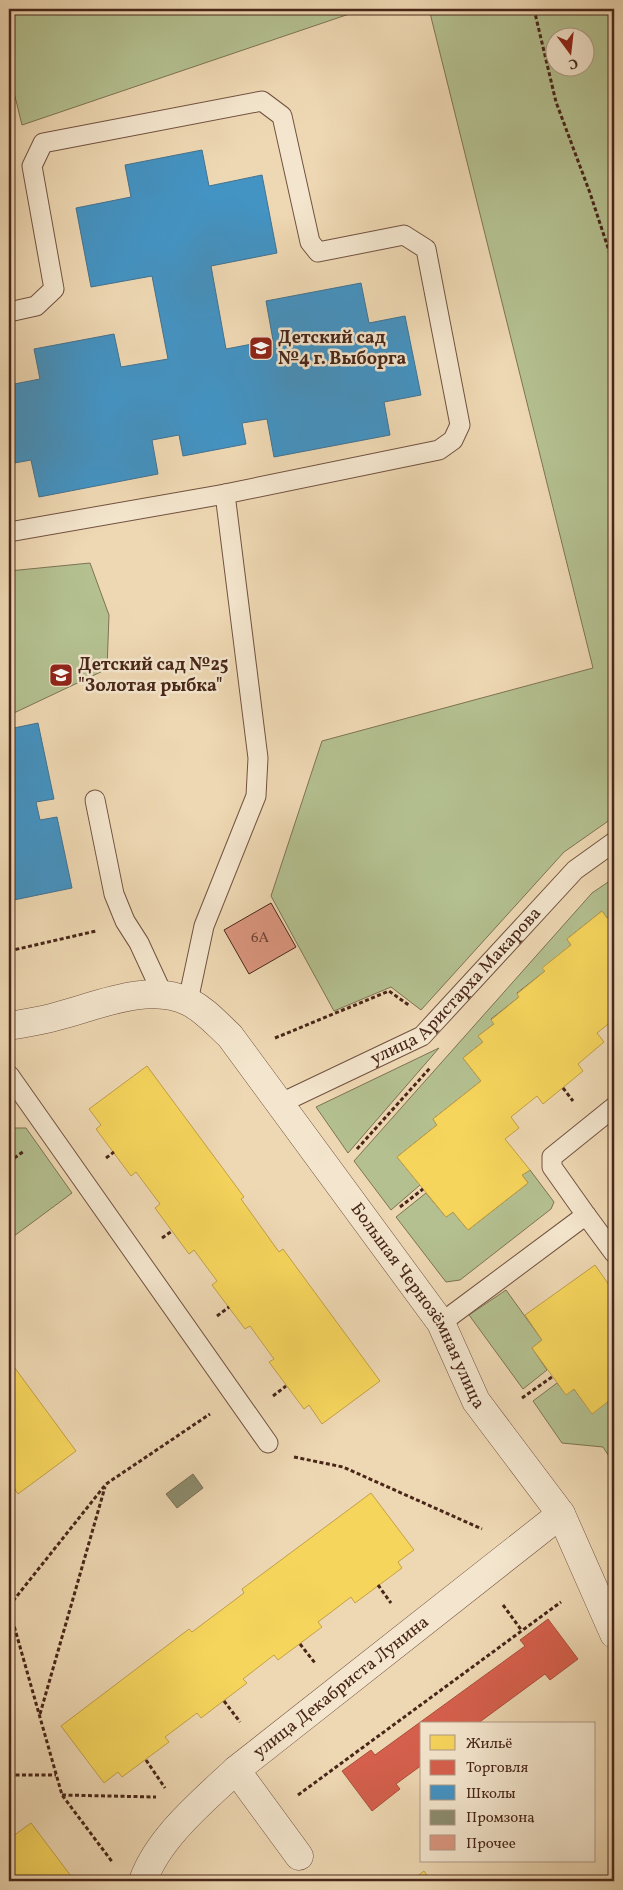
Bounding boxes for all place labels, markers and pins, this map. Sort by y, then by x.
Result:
place label: Детский сад №4 г. Выборга [278,326,407,372]
school or university icon: Детский сад №4 г. Выборга [248,335,274,361]
place label: Детский сад №25 "Золотая рыбка" [78,653,228,699]
school or university icon: Детский сад №25 "Золотая рыбка" [48,662,74,688]

